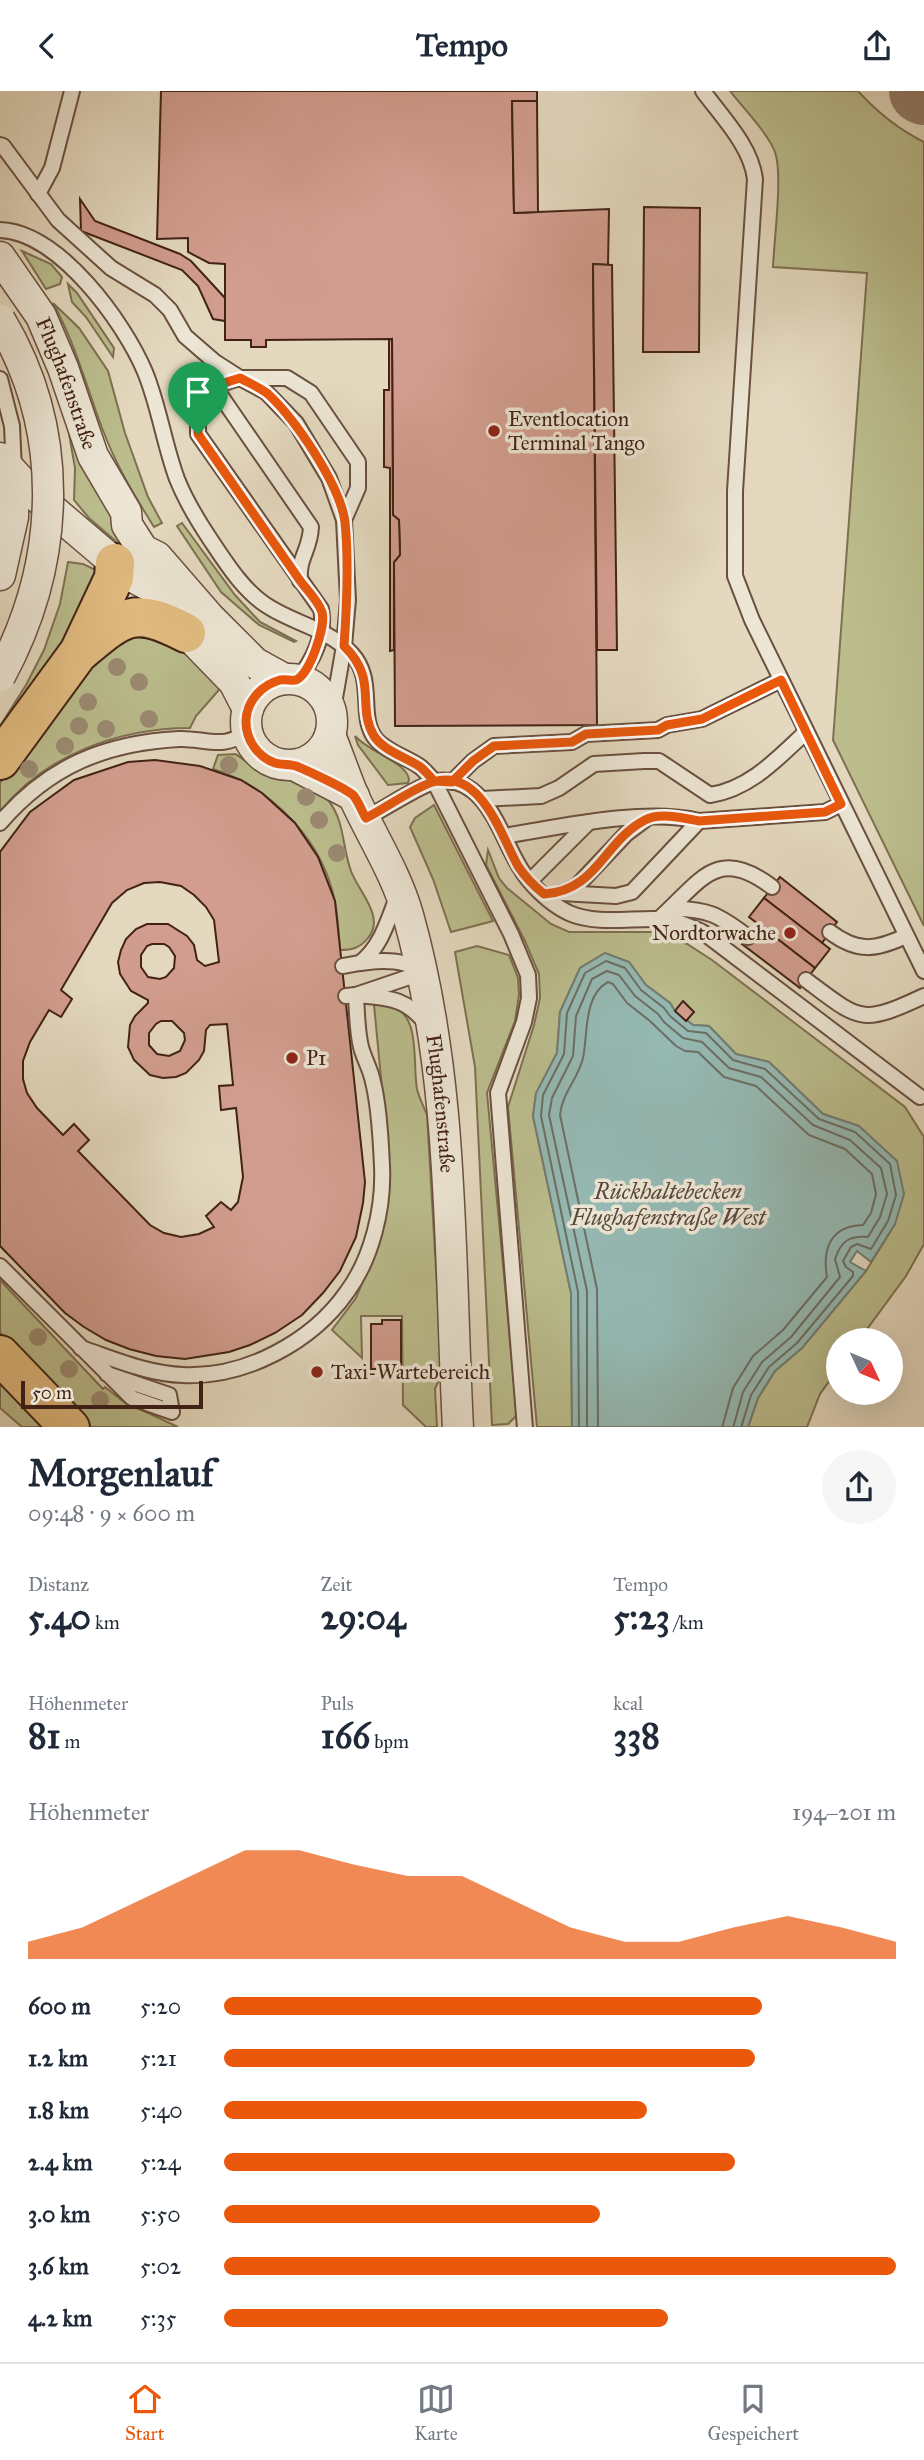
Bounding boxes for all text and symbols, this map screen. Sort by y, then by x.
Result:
text: Tempo [416,26,508,65]
icon: back [28,27,66,65]
icon: share [858,27,896,65]
street label: Flughafenstraße [30,313,103,453]
pin [168,362,228,434]
icon: arrive [179,373,217,411]
place label: Eventlocation Terminal Tango [508,406,645,456]
marker: Eventlocation Terminal Tango [486,423,502,439]
place label: Nordtorwache [652,920,776,946]
marker: Nordtorwache [782,925,798,941]
street label: Flughafenstraße [420,1032,460,1174]
place label: P1 [306,1045,326,1071]
marker: P1 [284,1050,300,1066]
water label: Rückhaltebecken Flughafenstraße West [570,1177,767,1231]
north arrow [826,1328,903,1405]
map controls [826,1328,903,1405]
place label: Taxi-Wartebereich [331,1359,491,1385]
marker: Taxi-Wartebereich [309,1364,325,1380]
scale bar [21,1379,203,1410]
text: 50 m [32,1381,72,1404]
text: Morgenlauf [28,1450,214,1496]
button: share [822,1450,896,1524]
text: 09:48 · 9 × 600 m [28,1499,195,1527]
text: Distanz [28,1573,89,1596]
text: Zeit [321,1573,352,1596]
text: Tempo [613,1573,668,1596]
text: 5.40 [28,1596,91,1639]
text: 29:04 [321,1596,405,1639]
text: 5:23 [613,1596,670,1639]
text: km [91,1611,120,1634]
text: /km [670,1611,704,1634]
text: Höhenmeter [28,1692,128,1715]
text: Puls [321,1692,354,1715]
text: kcal [613,1692,643,1715]
text: 81 [28,1715,60,1758]
text: 166 [321,1715,370,1758]
text: 338 [613,1715,660,1758]
text: m [60,1730,81,1753]
text: bpm [370,1730,409,1753]
text: Höhenmeter [28,1798,149,1826]
text: 194–201 m [792,1798,896,1826]
text: 600 m [28,1992,91,2020]
text: 5:20 [140,1992,181,2020]
text: 1.2 km [28,2044,88,2072]
text: 5:21 [140,2044,177,2072]
text: 1.8 km [28,2096,89,2124]
text: 5:40 [140,2096,183,2124]
text: 2.4 km [28,2148,93,2176]
text: 5:24 [140,2148,181,2176]
text: 3.0 km [28,2200,90,2228]
text: 5:50 [140,2200,181,2228]
text: 3.6 km [28,2252,89,2280]
text: 5:02 [140,2252,181,2280]
text: 4.2 km [28,2304,92,2332]
text: 5:35 [140,2304,176,2332]
tab: Start [125,2380,164,2445]
tab: Karte [414,2380,458,2445]
tab: Gespeichert [707,2380,799,2445]

